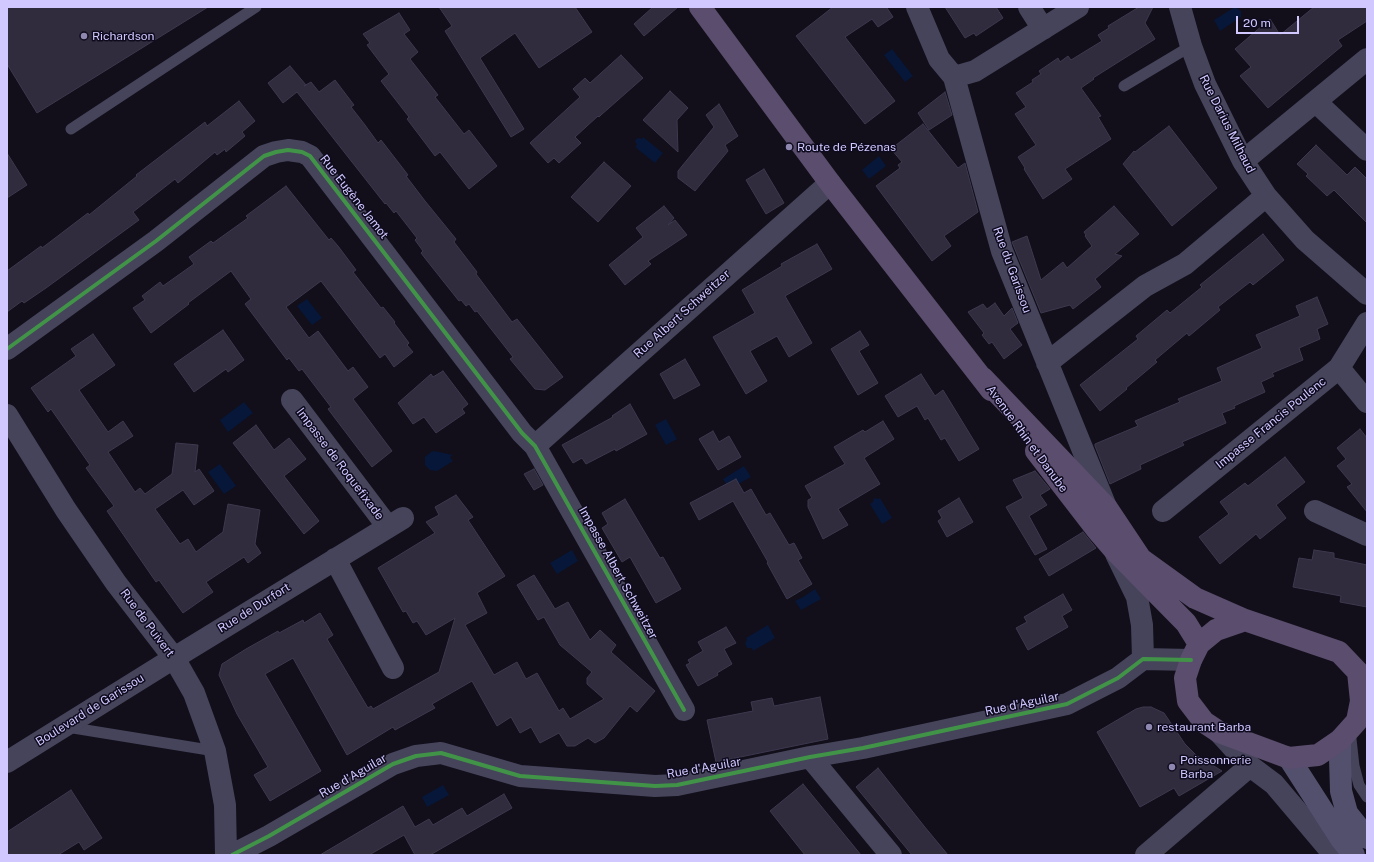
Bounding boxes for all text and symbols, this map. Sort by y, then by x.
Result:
scale bar [1238,8,1301,34]
text: 20 m [1243,16,1271,30]
place label: Richardson [92,29,155,43]
marker: Richardson [79,31,89,41]
street label: Rue Darius Milhaud [1196,73,1258,175]
place label: Route de Pézenas [797,140,896,154]
marker: Route de Pézenas [784,142,794,152]
street label: Rue Eugène Jamot [317,152,391,242]
street label: Rue du Garissou [990,225,1034,315]
street label: Rue Albert Schweitzer [631,267,733,361]
street label: Impasse Francis Poulenc [1213,374,1329,472]
street label: Avenue Rhin et Danube [983,383,1071,495]
street label: Impasse de Roquefixade [293,405,387,523]
street label: Impasse Albert Schweitzer [575,504,661,642]
street label: Rue de Durfort [215,580,293,636]
street label: Rue de Puivert [117,586,177,660]
street label: Boulevard de Garissou [33,671,147,749]
street label: Rue d'Aguilar [984,689,1060,719]
place label: restaurant Barba [1157,720,1251,734]
marker: restaurant Barba [1144,722,1154,732]
street label: Rue d'Aguilar [317,751,389,801]
place label: Poissonnerie Barba [1180,753,1251,781]
street label: Rue d'Aguilar [666,754,742,782]
marker: Poissonnerie Barba [1167,762,1177,772]

